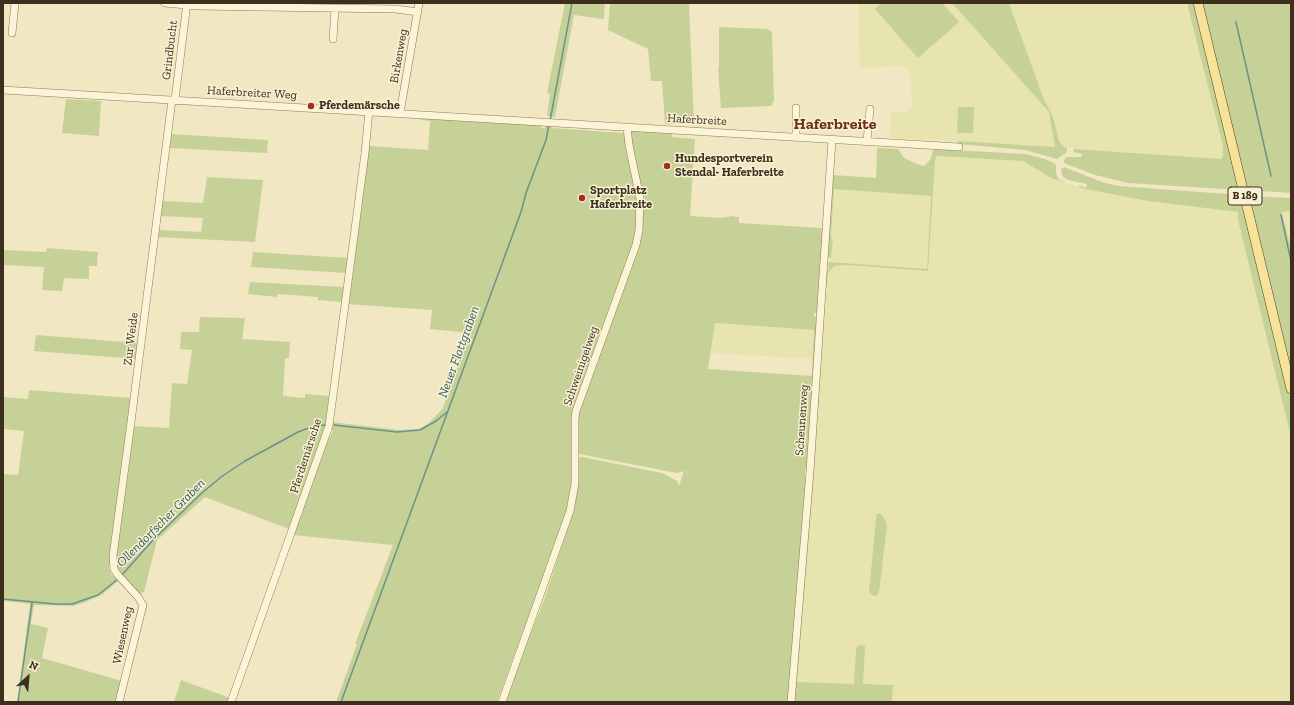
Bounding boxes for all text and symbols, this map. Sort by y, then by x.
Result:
street label: Grindbucht [159,19,181,81]
street label: Birkenweg [387,28,411,84]
street label: Haferbreiter Weg [207,83,297,103]
place label: Pferdemärsche [319,99,400,113]
marker: Pferdemärsche [306,101,316,111]
street label: Haferbreite [667,111,727,129]
district label: Haferbreite [794,114,876,134]
place label: Hundesportverein Stendal- Haferbreite [675,152,784,180]
marker: Hundesportverein Stendal- Haferbreite [662,161,672,171]
place label: Sportplatz Haferbreite [590,184,652,212]
road number: B 189 [1228,187,1262,205]
marker: Sportplatz Haferbreite [577,193,587,203]
water label: Neuer Flottgraben [435,304,483,400]
street label: Zur Weide [121,312,141,366]
street label: Schweinigelweg [561,324,601,408]
street label: Scheunenweg [792,384,812,456]
street label: Pferdemärsche [287,417,325,495]
water label: Ollendorfscher Graben [114,476,208,570]
street label: Wiesenweg [110,605,136,665]
north arrow [8,657,48,697]
text: N [27,658,40,673]

